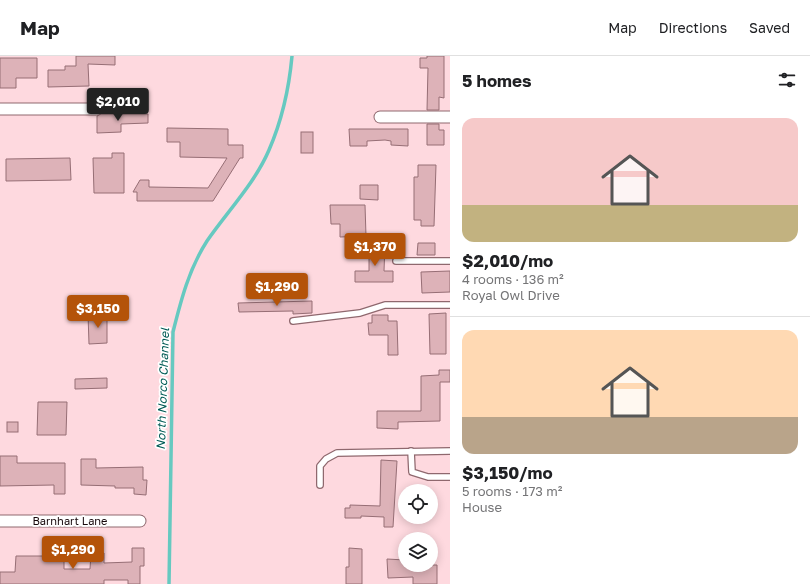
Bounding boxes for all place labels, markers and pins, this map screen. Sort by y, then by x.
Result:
pin: $2,010 [85,88,151,122]
pin: $1,370 [342,233,408,267]
pin: $1,290 [244,273,310,307]
pin: $3,150 [65,295,131,329]
pin: $1,290 [40,536,106,570]

